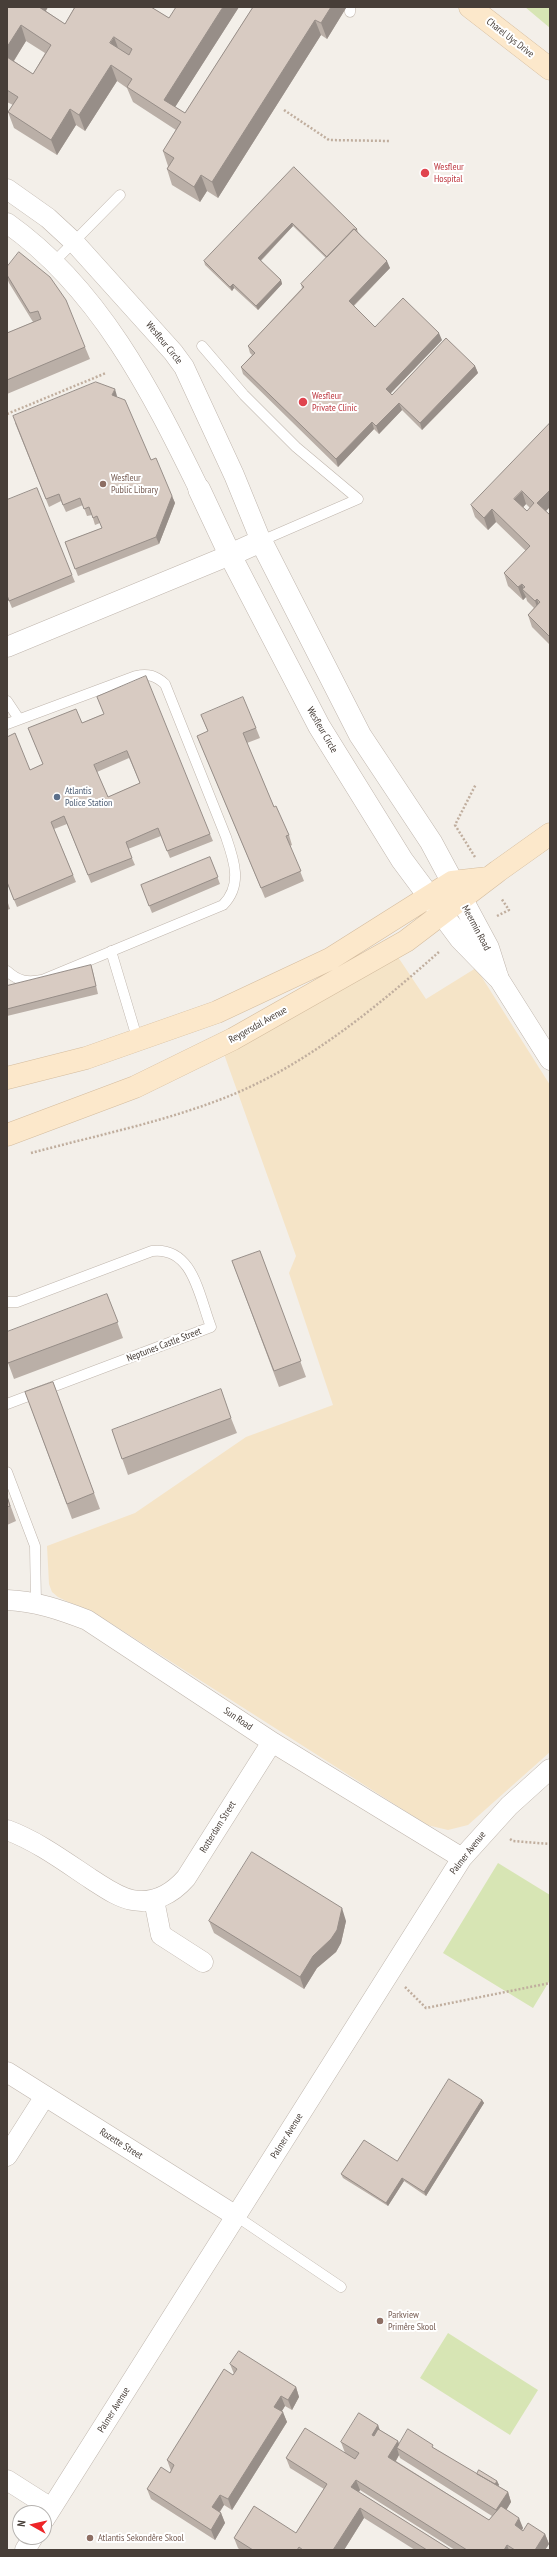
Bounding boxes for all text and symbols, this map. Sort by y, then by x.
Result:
street label: Charel Uys Drive [484,16,536,60]
place label: Wesfleur Hospital [434,161,464,184]
marker: Wesfleur Hospital [419,167,431,179]
street label: Wesfleur Circle [143,319,185,367]
place label: Wesfleur Private Clinic [312,390,357,414]
marker: Wesfleur Private Clinic [297,396,309,408]
place label: Wesfleur Public Library [111,472,158,496]
marker: Wesfleur Public Library [98,479,108,489]
street label: Wesfleur Circle [304,705,340,755]
place label: Atlantis Police Station [65,785,112,808]
marker: Atlantis Police Station [52,792,62,802]
street label: Meermin Road [459,903,493,953]
street label: Reygersdal Avenue [227,1004,289,1046]
street label: Neptunes Castle Street [125,1325,203,1365]
street label: Sun Road [221,1705,255,1733]
street label: Rotterdam Street [197,1799,239,1855]
street label: Palmer Avenue [447,1829,489,1877]
street label: Palmer Avenue [268,2111,306,2161]
street label: Rozette Street [97,2126,145,2162]
place label: Parkview Primêre Skool [388,2309,436,2332]
marker: Parkview Primêre Skool [375,2316,385,2326]
street label: Palmer Avenue [95,2385,133,2435]
north arrow [12,2505,52,2545]
text: N [14,2520,28,2527]
place label: Atlantis Sekondêre Skool [98,2532,184,2544]
marker: Atlantis Sekondêre Skool [85,2533,95,2543]

